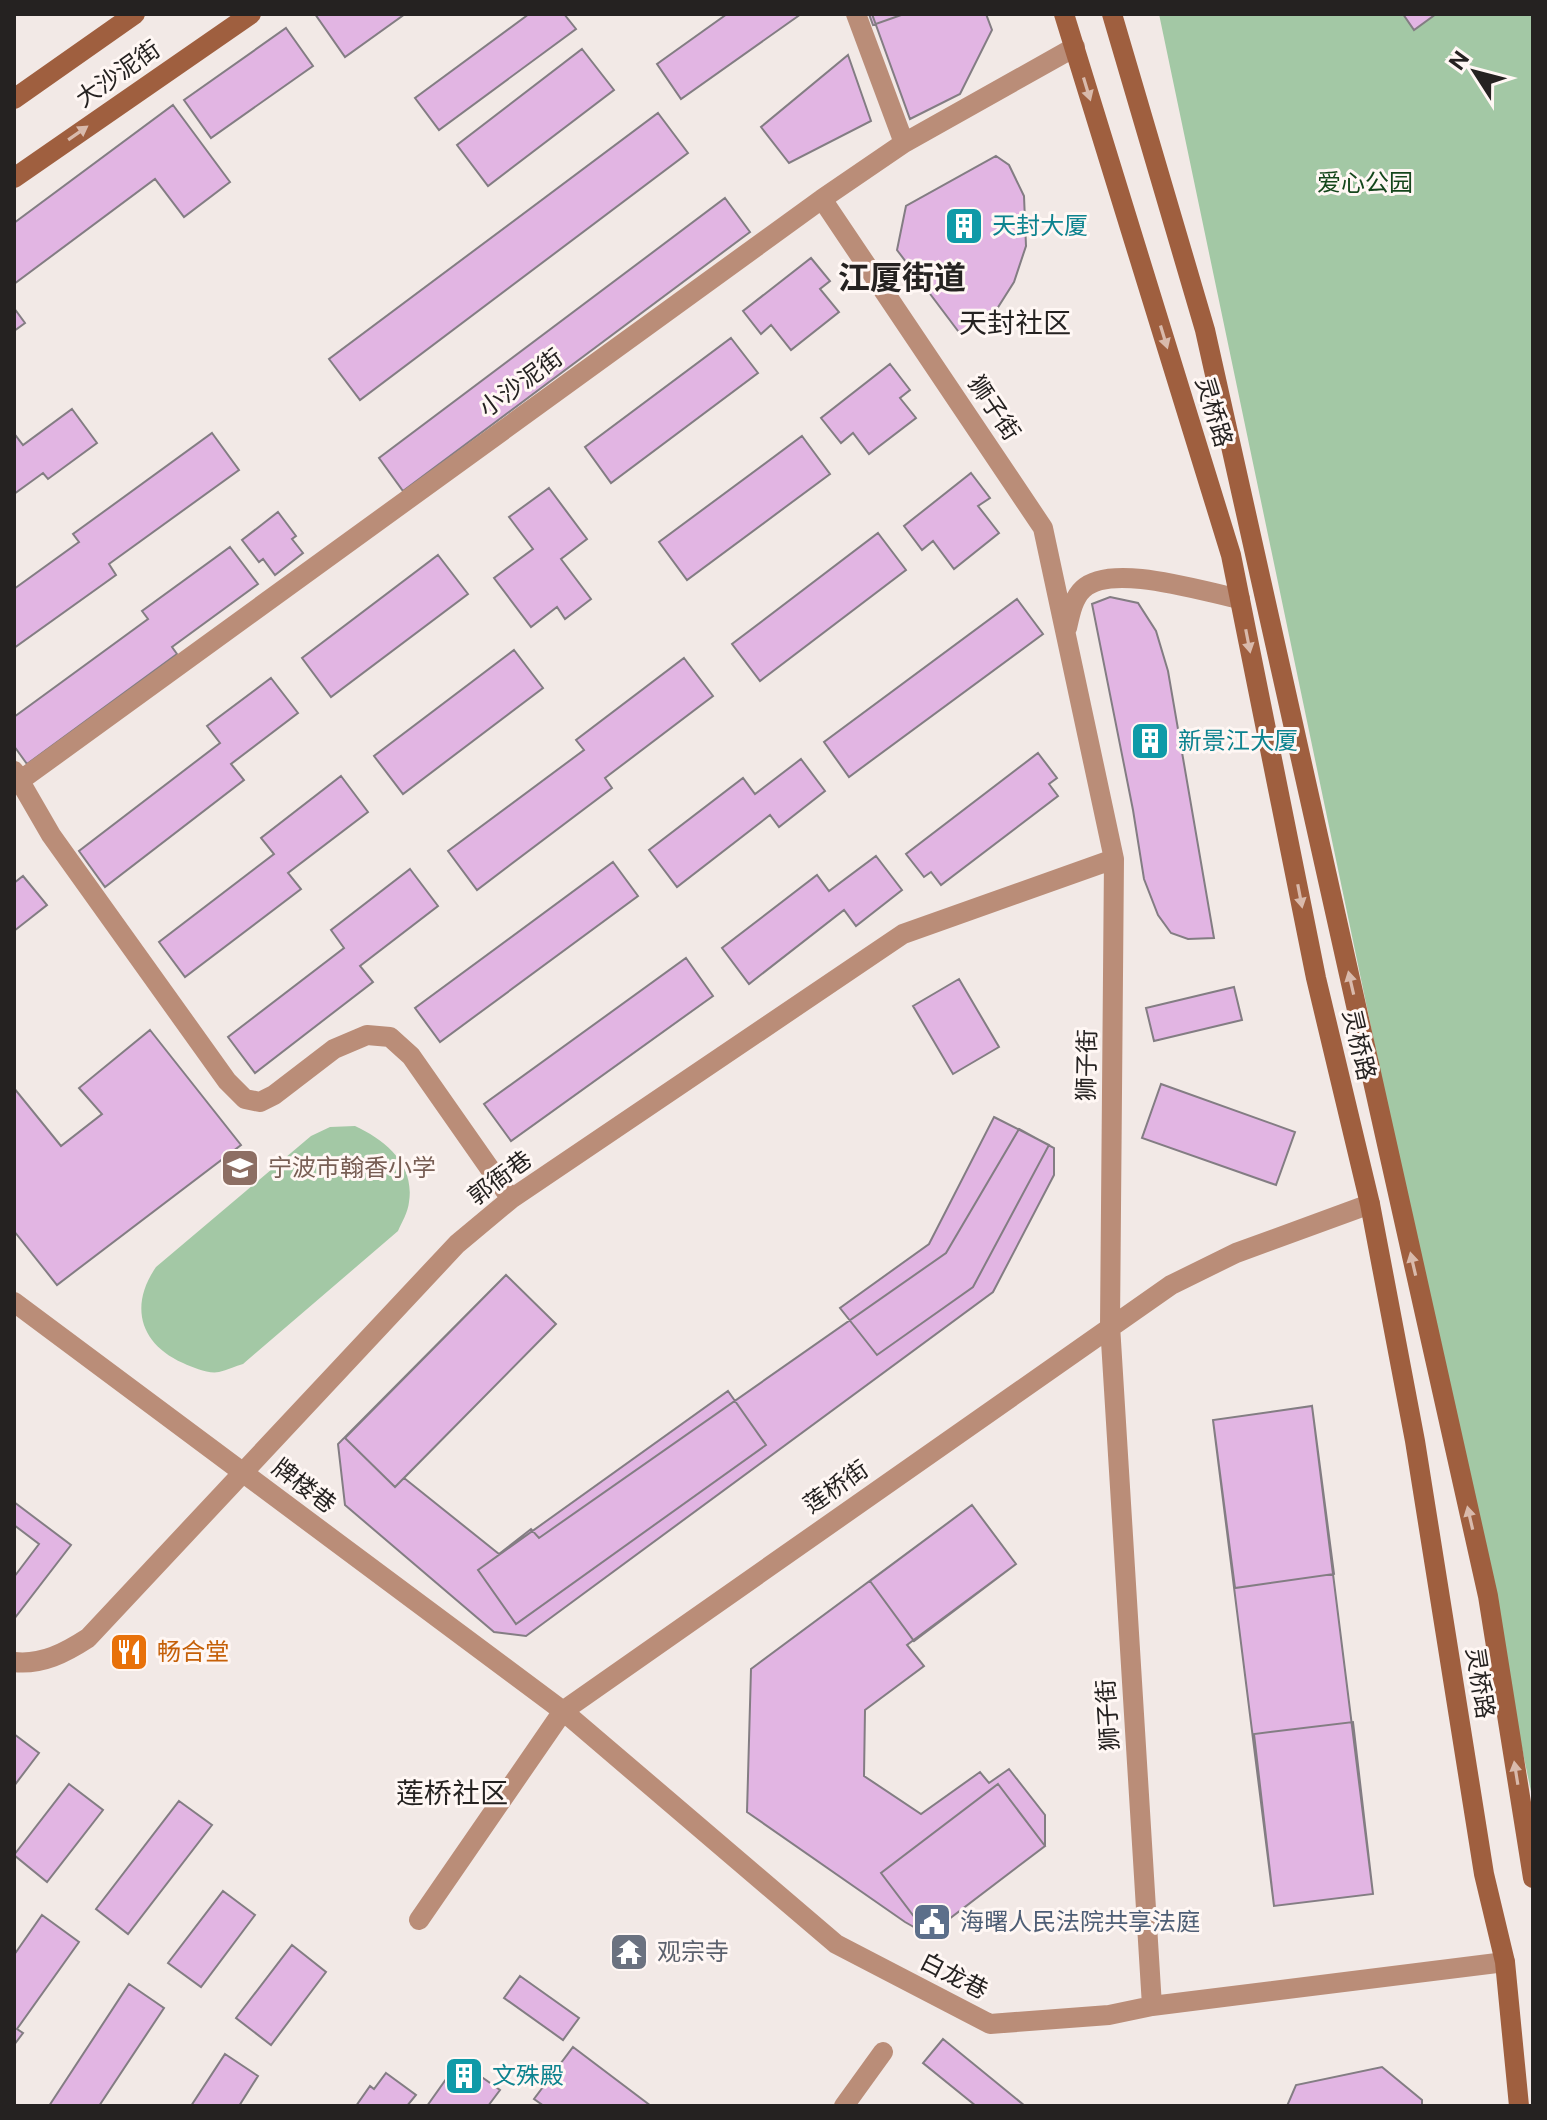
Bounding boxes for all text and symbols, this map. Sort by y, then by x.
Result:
north arrow [1435,32,1515,112]
street label: 大沙泥街 [70,34,165,112]
text: N [1443,46,1474,75]
one-way arrow [1081,77,1094,101]
one-way arrow [68,126,89,141]
park label: 爱心公园 [1317,168,1413,196]
building icon: 天封大厦 [943,205,985,247]
place label: 天封大厦 [992,211,1088,239]
district label: 江厦街道 [838,259,966,296]
district label: 天封社区 [959,306,1071,339]
one-way arrow [1158,325,1171,349]
street label: 小沙泥街 [473,343,567,422]
street label: 狮子街 [963,370,1027,445]
street label: 灵桥路 [1191,373,1239,450]
one-way arrow [1242,629,1255,654]
building icon: 新景江大厦 [1129,720,1171,762]
place label: 新景江大厦 [1178,726,1298,754]
one-way arrow [1294,884,1306,909]
one-way arrow [1344,970,1357,995]
street label: 灵桥路 [1338,1007,1382,1083]
street label: 狮子街 [1071,1029,1101,1101]
street label: 郭衙巷 [462,1144,537,1210]
school or university icon: 宁波市翰香小学 [219,1147,261,1189]
place label: 宁波市翰香小学 [268,1153,436,1181]
one-way arrow [1406,1251,1419,1276]
street label: 牌楼巷 [267,1452,342,1518]
street label: 莲桥街 [798,1454,873,1518]
one-way arrow [1463,1505,1476,1530]
restaurant icon: 畅合堂 [108,1631,150,1673]
place label: 畅合堂 [157,1637,229,1665]
street label: 灵桥路 [1462,1645,1500,1721]
street label: 狮子街 [1091,1678,1123,1752]
one-way arrow [1509,1761,1522,1786]
district label: 莲桥社区 [396,1776,508,1809]
public building icon: 海曙人民法院共享法庭 [911,1901,953,1943]
place label: 海曙人民法院共享法庭 [960,1907,1200,1935]
temple icon: 观宗寺 [608,1931,650,1973]
place label: 观宗寺 [657,1937,729,1965]
street label: 白龙巷 [916,1946,993,2004]
building icon: 文殊殿 [443,2055,485,2097]
place label: 文殊殿 [492,2061,564,2089]

